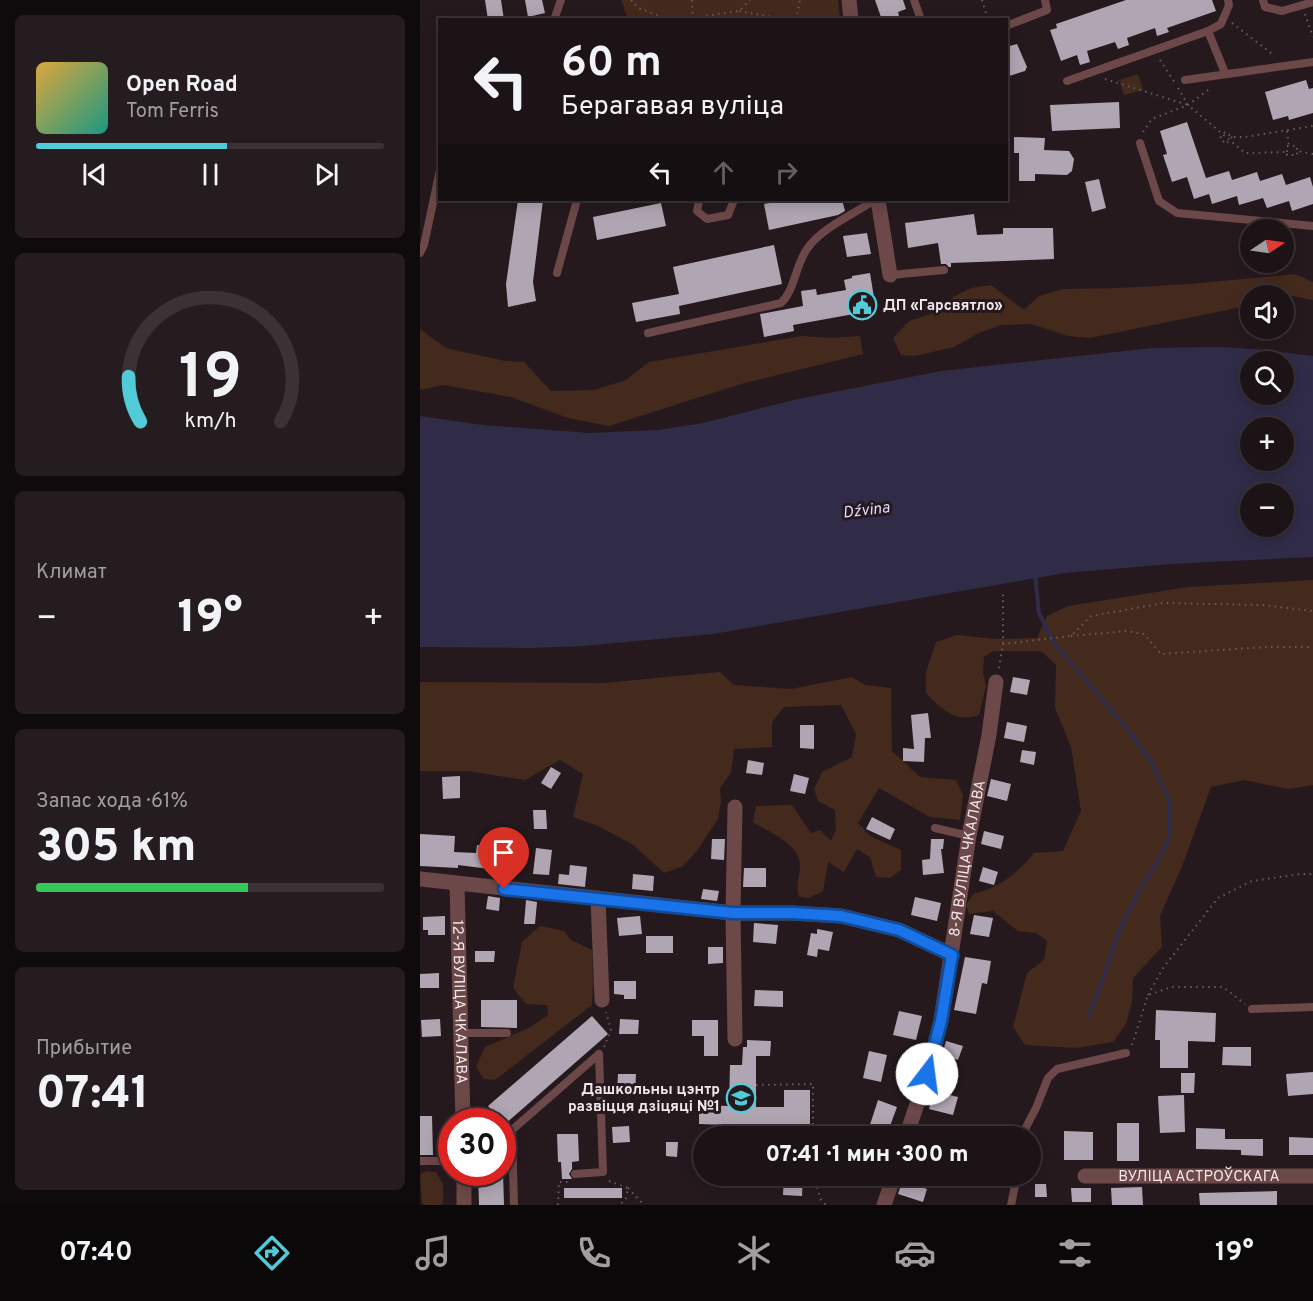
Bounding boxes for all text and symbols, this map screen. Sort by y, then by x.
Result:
text: 60 m [561,38,662,91]
icon: left [462,42,540,120]
text: Open Road [126,72,238,99]
text: Берагавая вуліца [561,90,784,124]
text: Tom Ferris [126,99,219,125]
icon: left [644,156,677,189]
icon: ahead [707,156,740,189]
icon: right [770,156,803,189]
icon: previous [78,158,111,191]
icon: pause [194,158,227,191]
icon: next [310,158,343,191]
north arrow [1240,219,1294,273]
map controls [1240,219,1294,537]
button: sound [1240,285,1294,339]
public building icon: ДП «Гарсвятло» [846,289,878,321]
place label: ДП «Гарсвятло» [883,297,1003,316]
text: 19 [178,341,242,420]
button: search [1240,351,1294,405]
text: km/h [184,408,236,435]
button: + [1240,417,1294,471]
button: − [1240,483,1294,537]
water label: Dźvina [842,498,892,524]
text: Климат [36,560,107,586]
text: 19° [177,591,243,648]
text: − [36,599,57,641]
text: + [363,599,384,641]
street label: 8-Я ВУЛІЦА ЧКАЛАВА [946,779,991,938]
text: Запас хода · 61% [36,789,188,815]
text: 305 km [36,820,196,877]
pin [478,827,529,889]
icon: arrive [487,836,520,869]
street label: 12-Я ВУЛІЦА ЧКАЛАВА [447,920,470,1084]
text: Прибытие [36,1036,132,1062]
position arrow [895,1042,959,1106]
text: 07:41 [36,1067,149,1124]
place label: Дашкольны цэнтр развіцця дзіцяці №1 [568,1081,720,1117]
school or university icon: Дашкольны цэнтр развіцця дзіцяці №1 [725,1082,757,1114]
speed limit sign: 30 [438,1108,516,1186]
text: 07:41 · 1 мин · 300 m [765,1142,969,1169]
street label: ВУЛІЦА АСТРОЎСКАГА [1118,1166,1280,1187]
icon: directions [251,1232,293,1274]
icon: music [412,1232,454,1274]
icon: phone [573,1232,615,1274]
icon: climate [733,1232,775,1274]
icon: car [894,1232,936,1274]
icon: filters [1054,1232,1096,1274]
text: 07:40 [59,1236,133,1270]
text: 19° [1215,1236,1254,1270]

